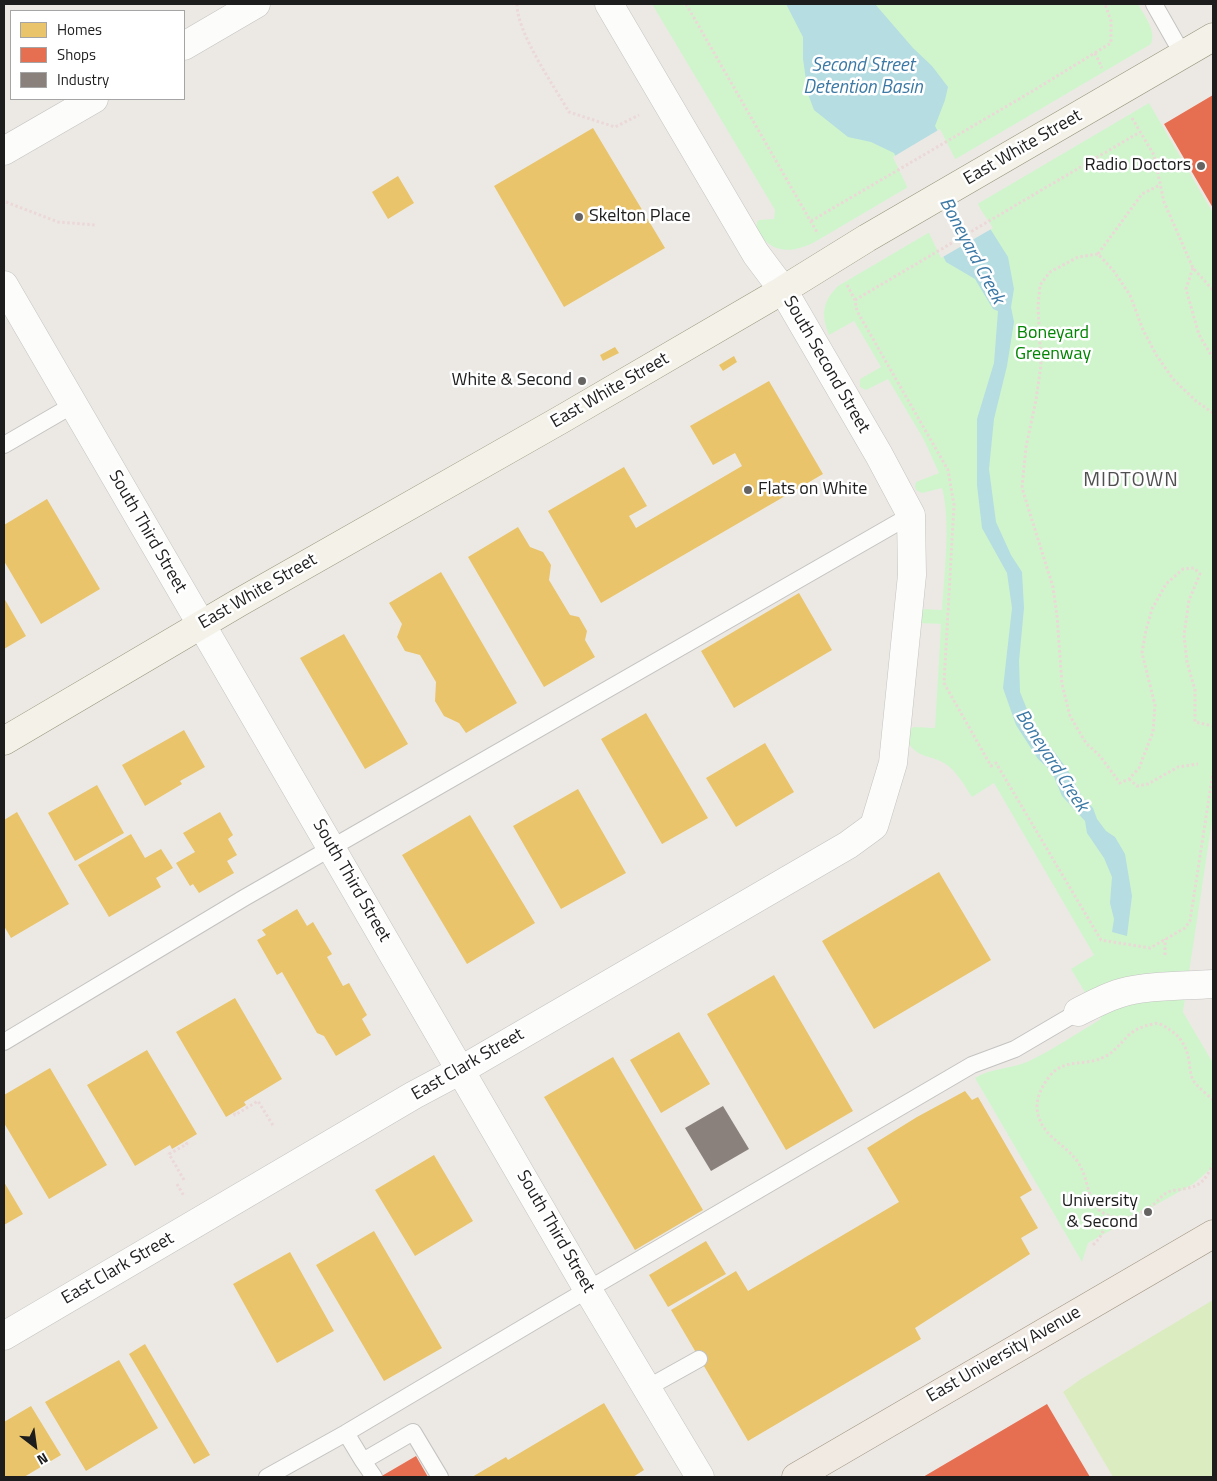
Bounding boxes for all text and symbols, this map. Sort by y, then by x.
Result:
legend [10,10,185,100]
text: Homes [57,18,102,41]
text: Shops [57,43,96,66]
water label: Second Street Detention Basin [803,55,923,99]
text: Industry [57,68,109,91]
street label: East White Street [960,105,1086,191]
place label: Radio Doctors [1085,155,1191,177]
marker: Radio Doctors [1195,160,1207,172]
water label: Boneyard Creek [933,194,1009,308]
place label: Skelton Place [589,206,691,228]
marker: Skelton Place [573,211,585,223]
street label: South Second Street [778,293,874,437]
park label: Boneyard Greenway [1015,323,1091,366]
street label: East White Street [547,348,673,434]
place label: White & Second [451,370,572,392]
marker: White & Second [576,375,588,387]
street label: South Third Street [103,467,191,597]
district label: MIDTOWN [1082,469,1180,493]
place label: Flats on White [758,479,867,501]
marker: Flats on White [742,484,754,496]
street label: East White Street [195,549,321,635]
water label: Boneyard Creek [1010,706,1092,816]
street label: South Third Street [307,816,395,946]
street label: East Clark Street [408,1024,528,1106]
street label: South Third Street [511,1167,599,1297]
place label: University & Second [1062,1191,1138,1234]
marker: University & Second [1142,1206,1154,1218]
street label: East Clark Street [58,1228,178,1310]
street label: East University Avenue [923,1302,1085,1408]
north arrow [10,1421,60,1471]
text: N [33,1448,52,1471]

